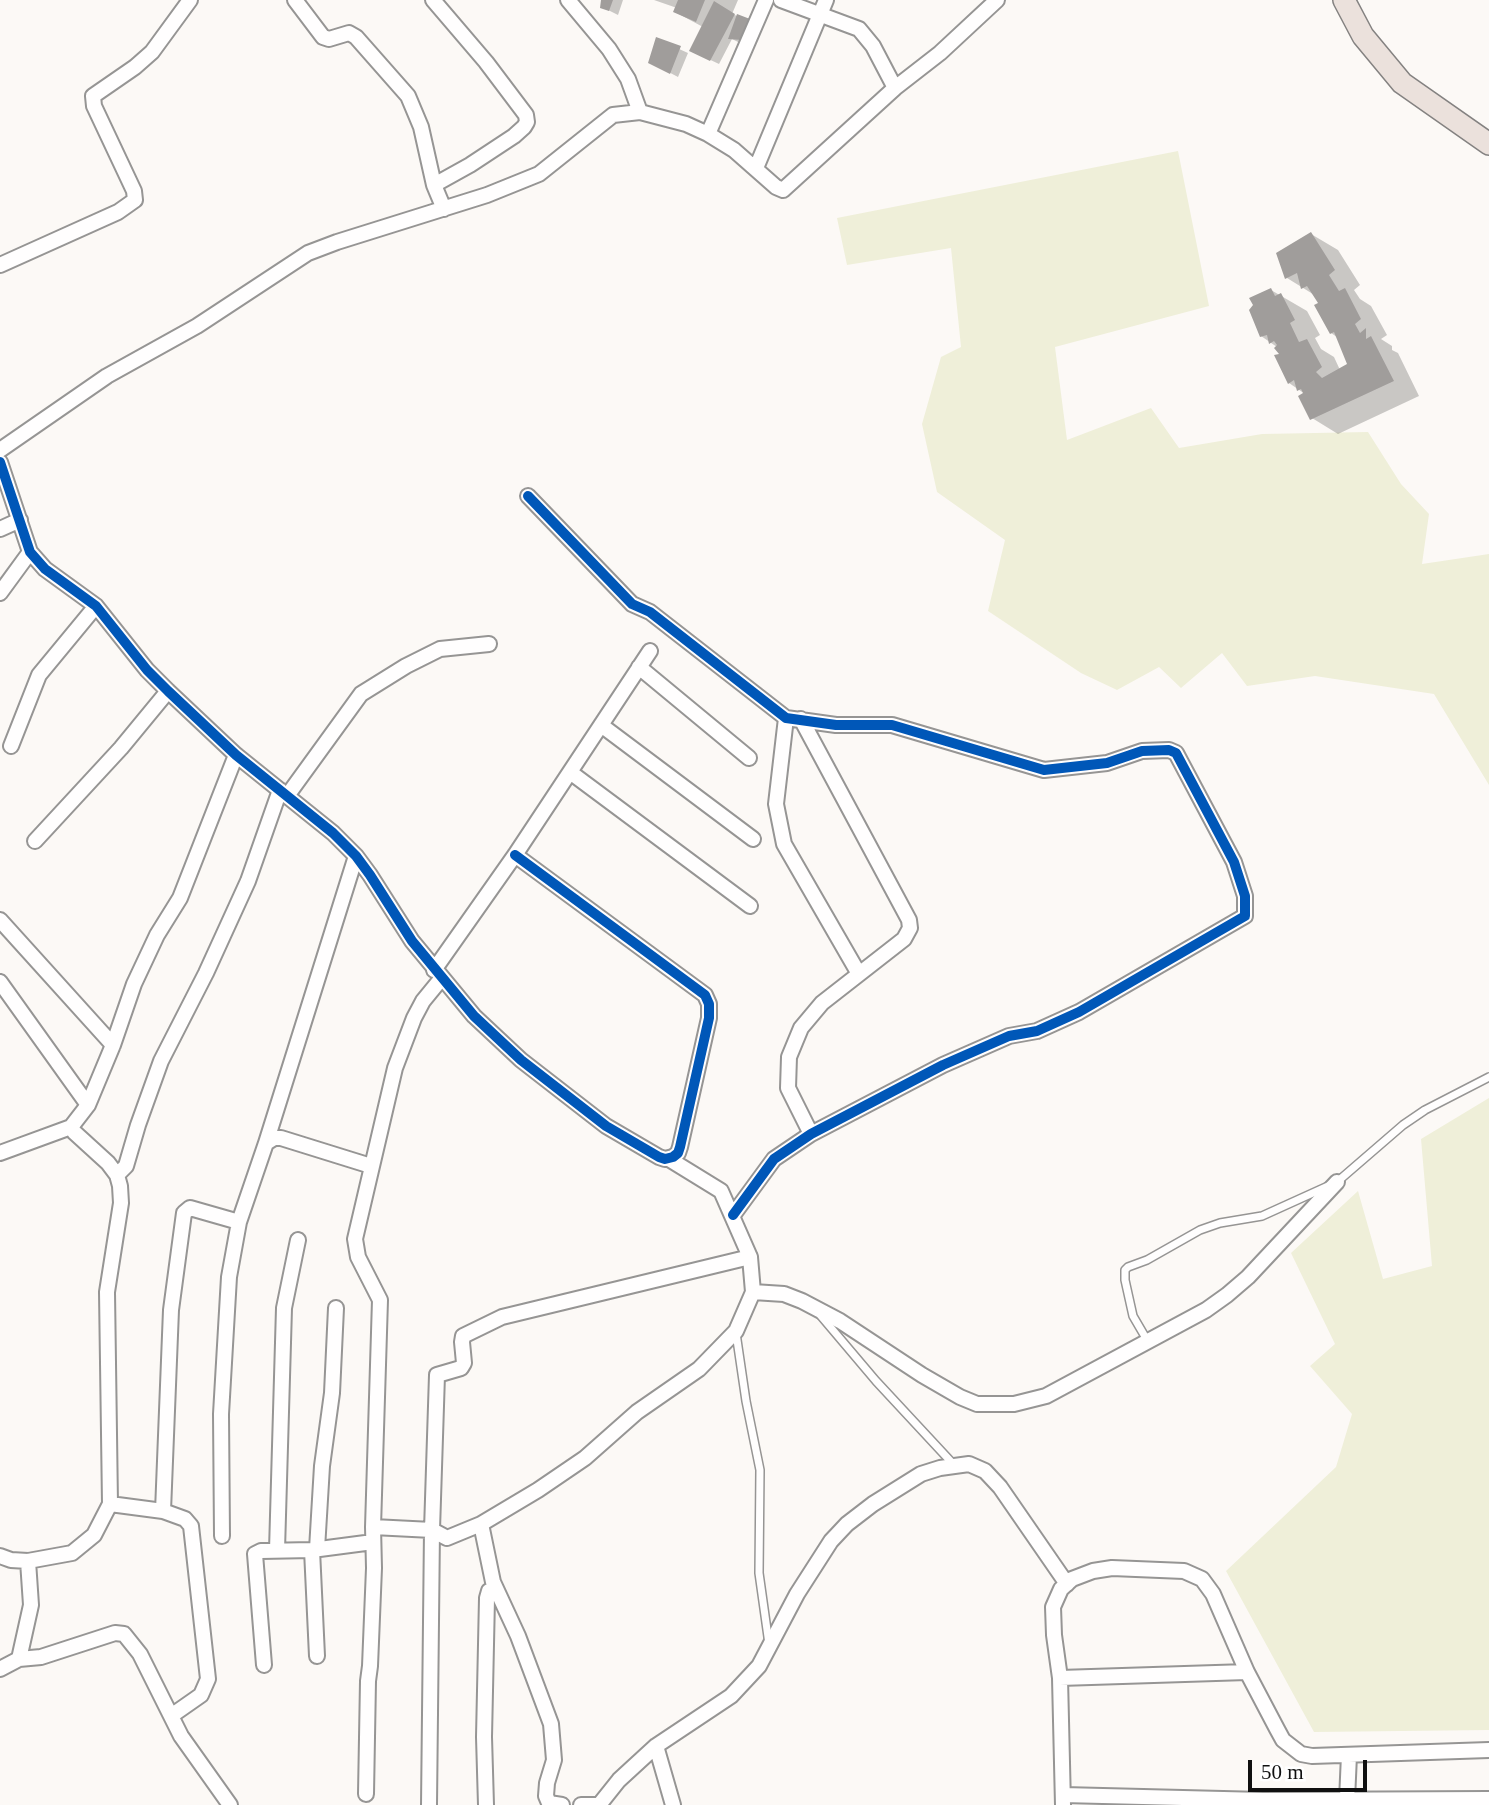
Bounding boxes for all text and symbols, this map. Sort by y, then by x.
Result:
scale bar [1251,1745,1370,1789]
text: 50 m [1261,1760,1304,1784]

